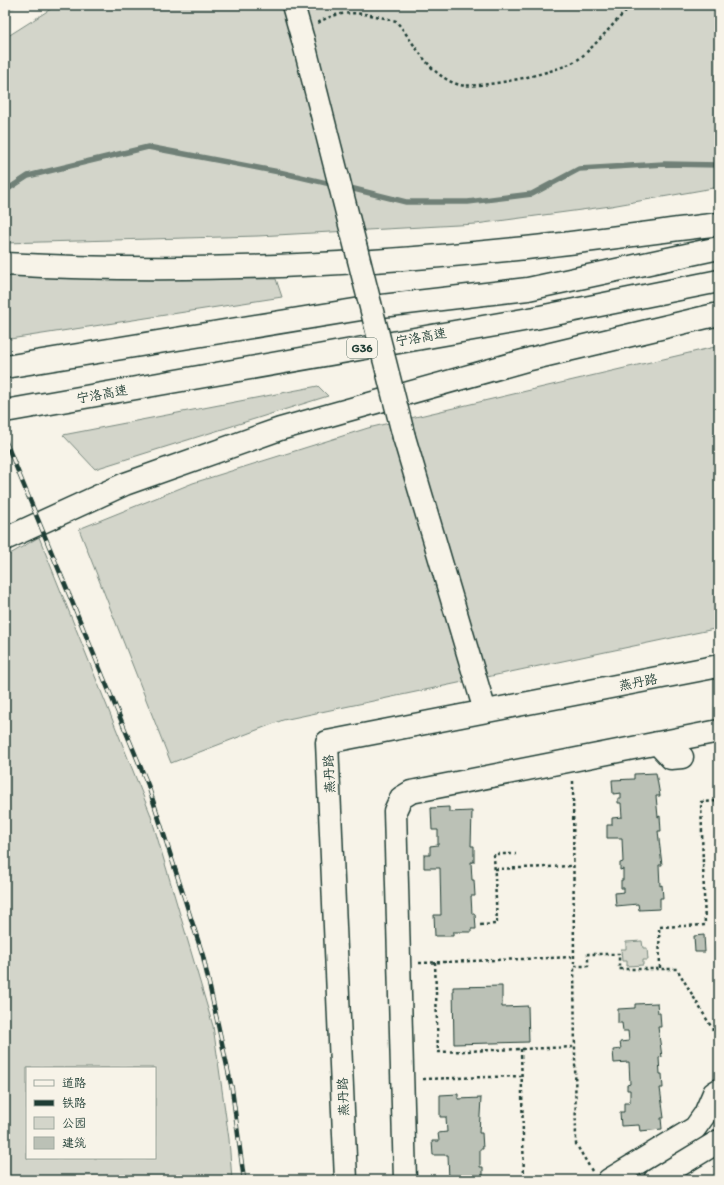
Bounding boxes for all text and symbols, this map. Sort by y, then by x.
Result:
street label: 宁洛高速 [394,325,448,349]
road number: G36 [347,338,377,358]
street label: 宁洛高速 [75,382,129,406]
street label: 燕丹路 [617,671,659,693]
street label: 燕丹路 [320,754,338,794]
legend [26,1067,156,1159]
text: 道路 [62,1076,86,1090]
street label: 燕丹路 [335,1077,351,1117]
text: 铁路 [62,1096,86,1110]
text: 公园 [62,1116,86,1130]
text: 建筑 [62,1136,86,1150]

